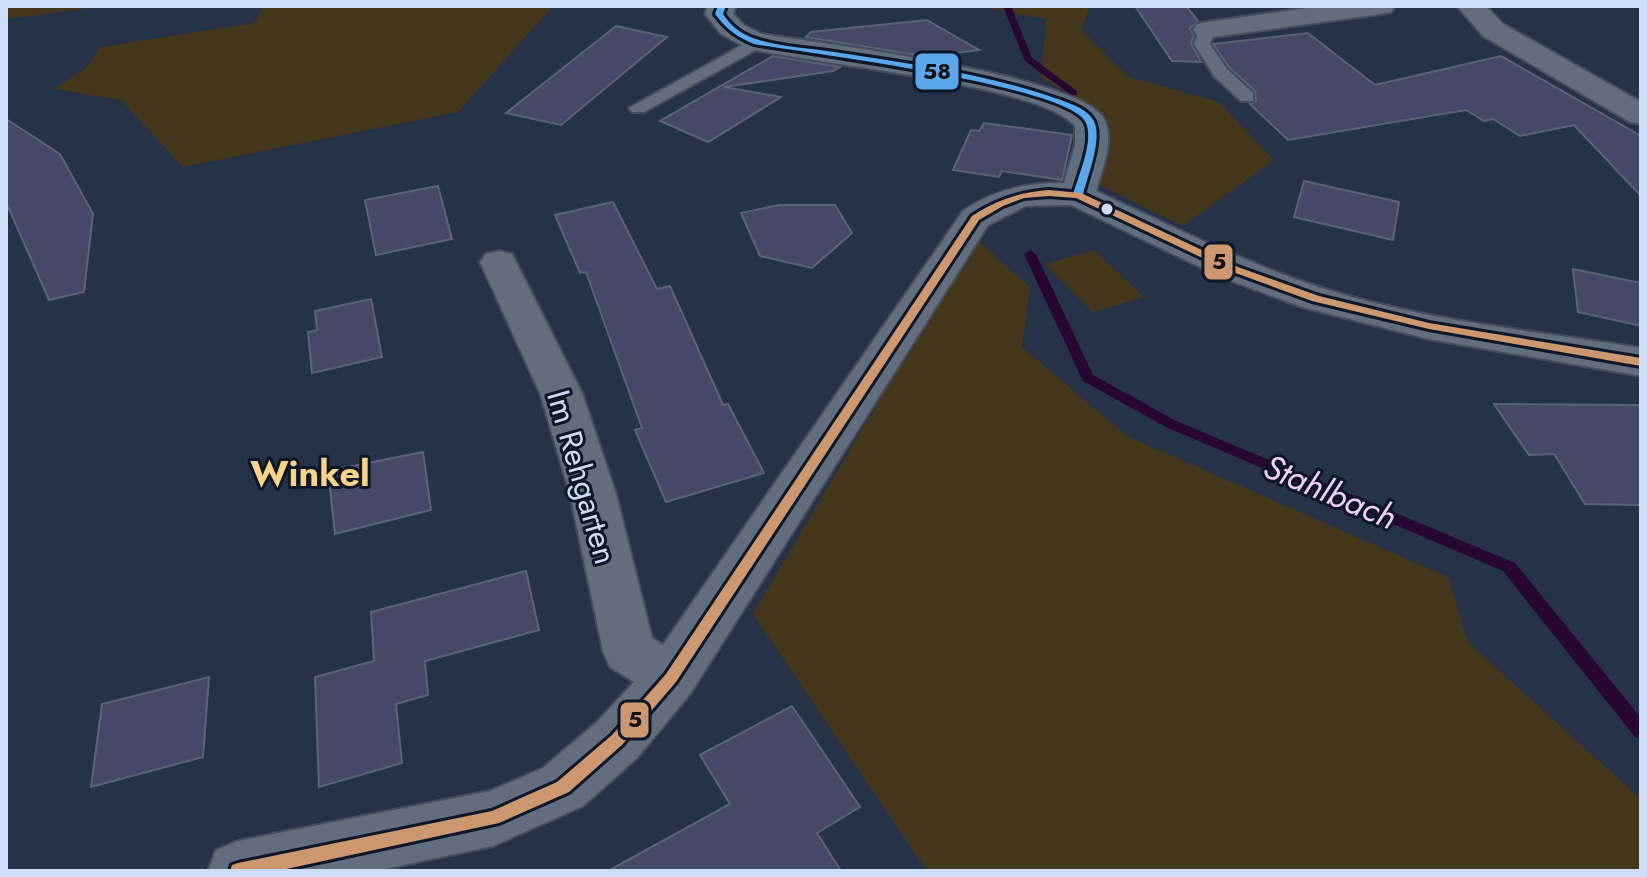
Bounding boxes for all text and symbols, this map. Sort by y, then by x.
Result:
line badge: 58 [914,52,960,91]
text: 58 [923,55,951,87]
unlabelled marker [1099,201,1115,217]
line badge: 5 [1203,243,1234,281]
text: 5 [1212,245,1226,277]
street label: Im Rehgarten [535,385,629,569]
water label: Stahlbach [1256,442,1404,542]
district label: Winkel [250,447,370,499]
line badge: 5 [619,701,650,739]
text: 5 [628,703,642,735]

